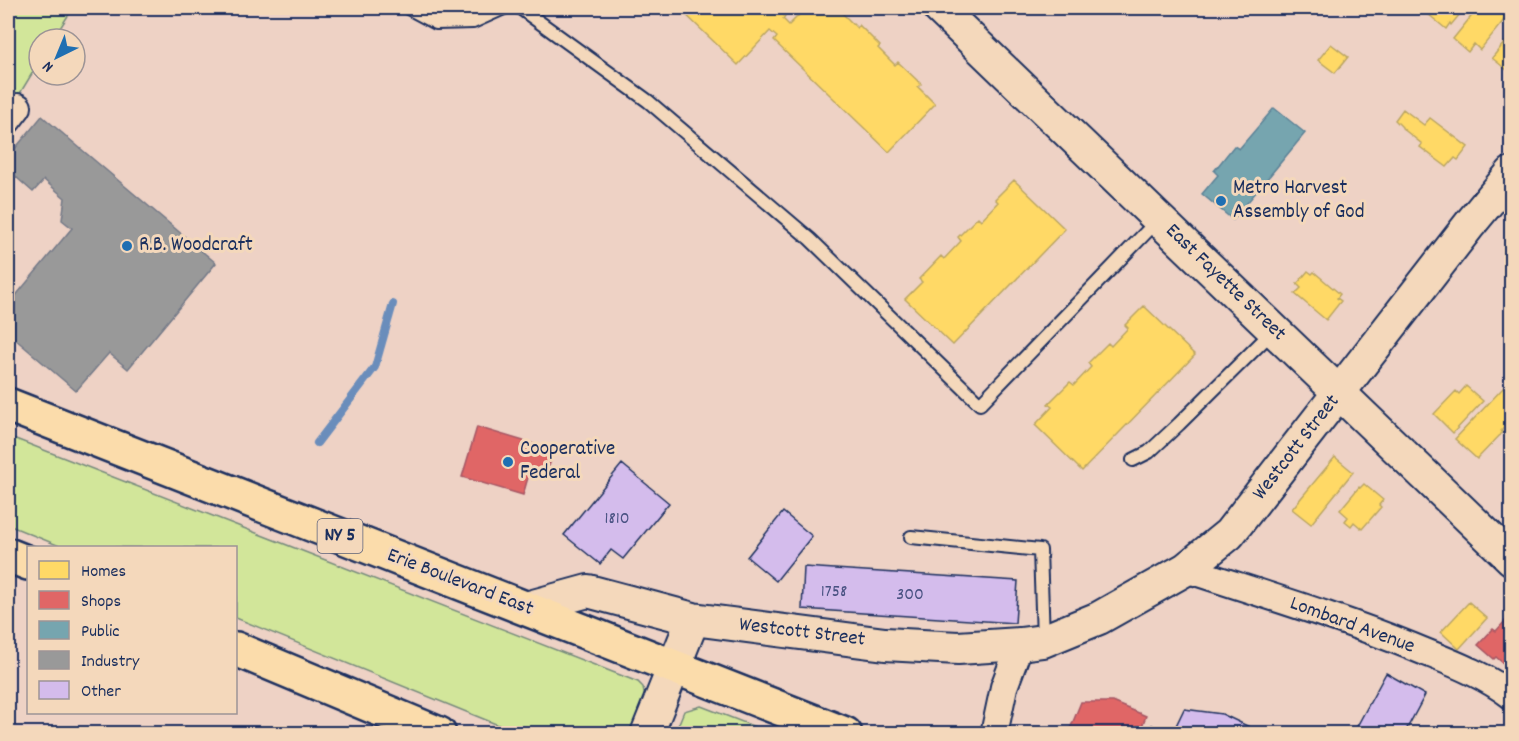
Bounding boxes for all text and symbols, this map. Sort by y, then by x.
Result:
north arrow [27,27,87,87]
text: N [38,55,59,77]
place label: Metro Harvest Assembly of God [1233,174,1365,228]
marker: Metro Harvest Assembly of God [1214,194,1228,208]
street label: East Fayette Street [1158,217,1293,349]
place label: R.B. Woodcraft [139,231,253,261]
marker: R.B. Woodcraft [120,239,134,253]
street label: Westcott Street [1246,389,1348,507]
place label: Cooperative Federal [520,435,615,489]
marker: Cooperative Federal [501,455,515,469]
house number: 1810 [605,507,629,532]
road number: NY 5 [318,519,362,553]
street label: Erie Boulevard East [382,541,538,625]
legend [27,546,237,714]
text: Homes [81,560,126,585]
house number: 1758 [821,580,847,605]
house number: 300 [896,583,924,608]
street label: Lombard Avenue [1285,589,1419,663]
text: Shops [81,590,121,615]
street label: Westcott Street [737,610,867,656]
text: Public [81,620,120,645]
text: Industry [81,650,140,675]
text: Other [81,680,121,705]

